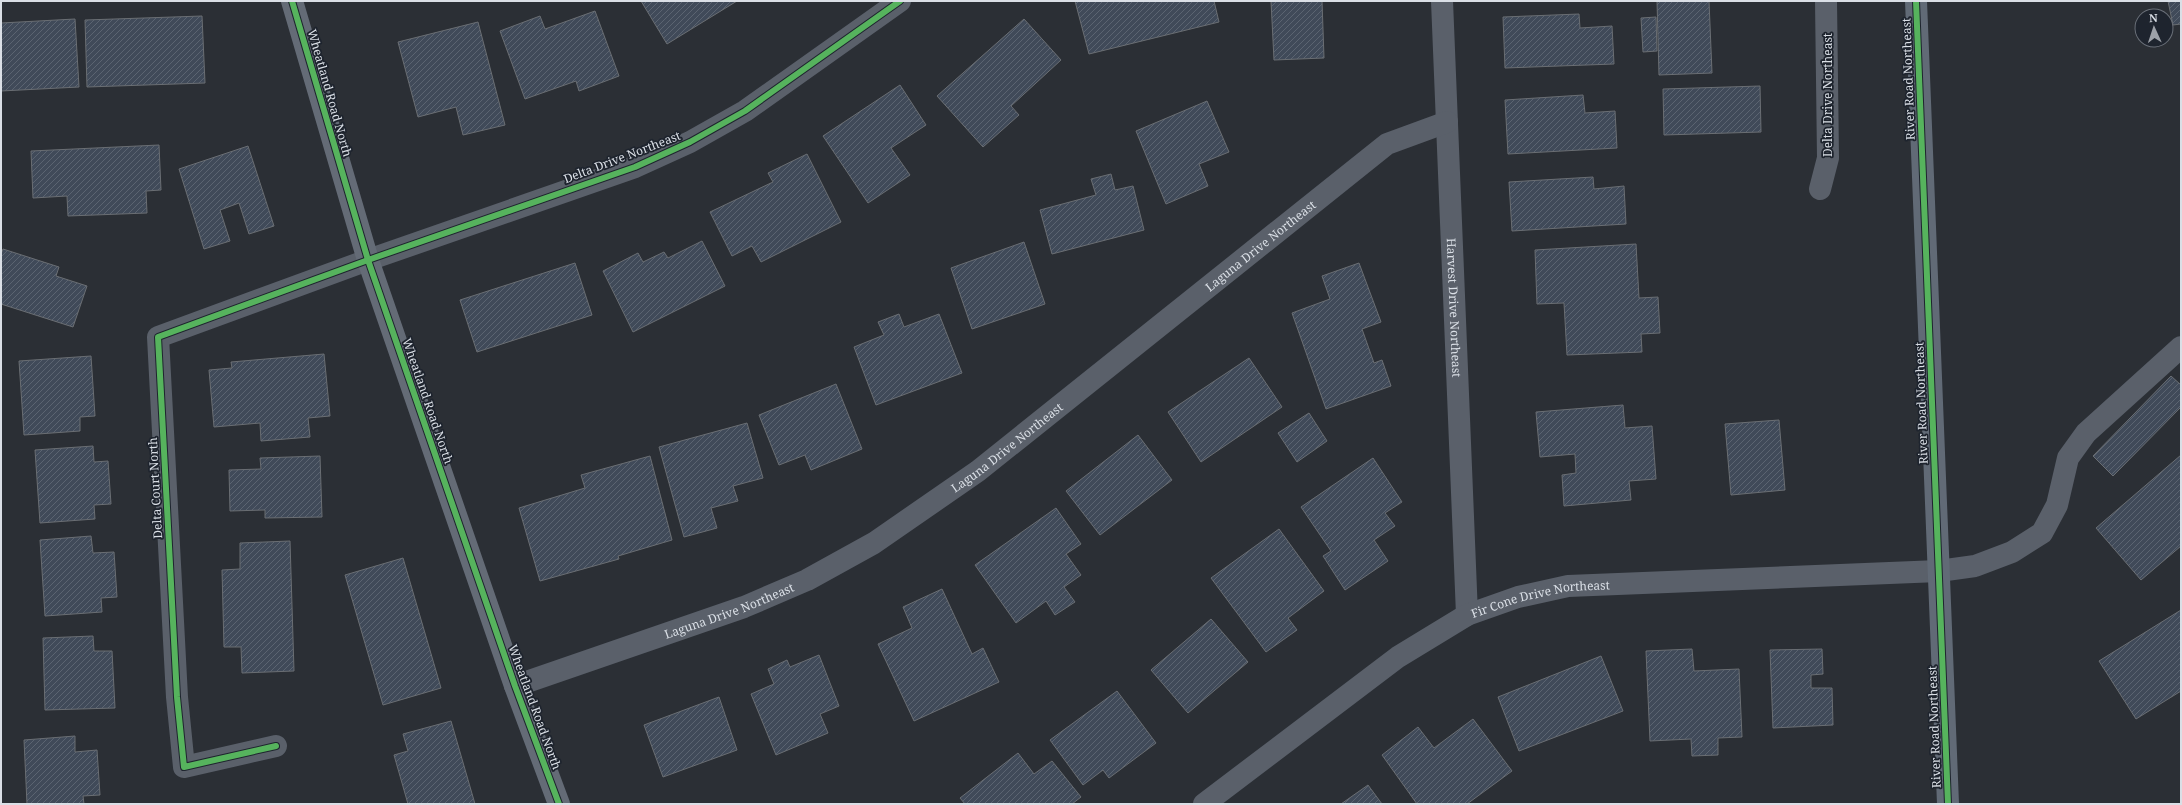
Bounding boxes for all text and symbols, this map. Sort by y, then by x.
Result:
north arrow [2134,8,2174,48]
text: N [2149,10,2159,25]
street label: River Road Northeast [1897,18,1919,140]
street label: Wheatland Road North [304,27,356,159]
street label: Delta Drive Northeast [1819,33,1836,157]
street label: Delta Drive Northeast [561,127,683,187]
street label: Laguna Drive Northeast [1201,196,1319,295]
street label: Harvest Drive Northeast [1443,238,1466,378]
street label: Wheatland Road North [398,336,458,466]
street label: River Road Northeast [1910,342,1932,464]
street label: Laguna Drive Northeast [947,398,1066,496]
street label: Delta Court North [144,437,166,539]
street label: Fir Cone Drive Northeast [1468,576,1610,621]
street label: Laguna Drive Northeast [662,578,796,642]
street label: Wheatland Road North [504,642,566,772]
street label: River Road Northeast [1923,666,1945,788]

